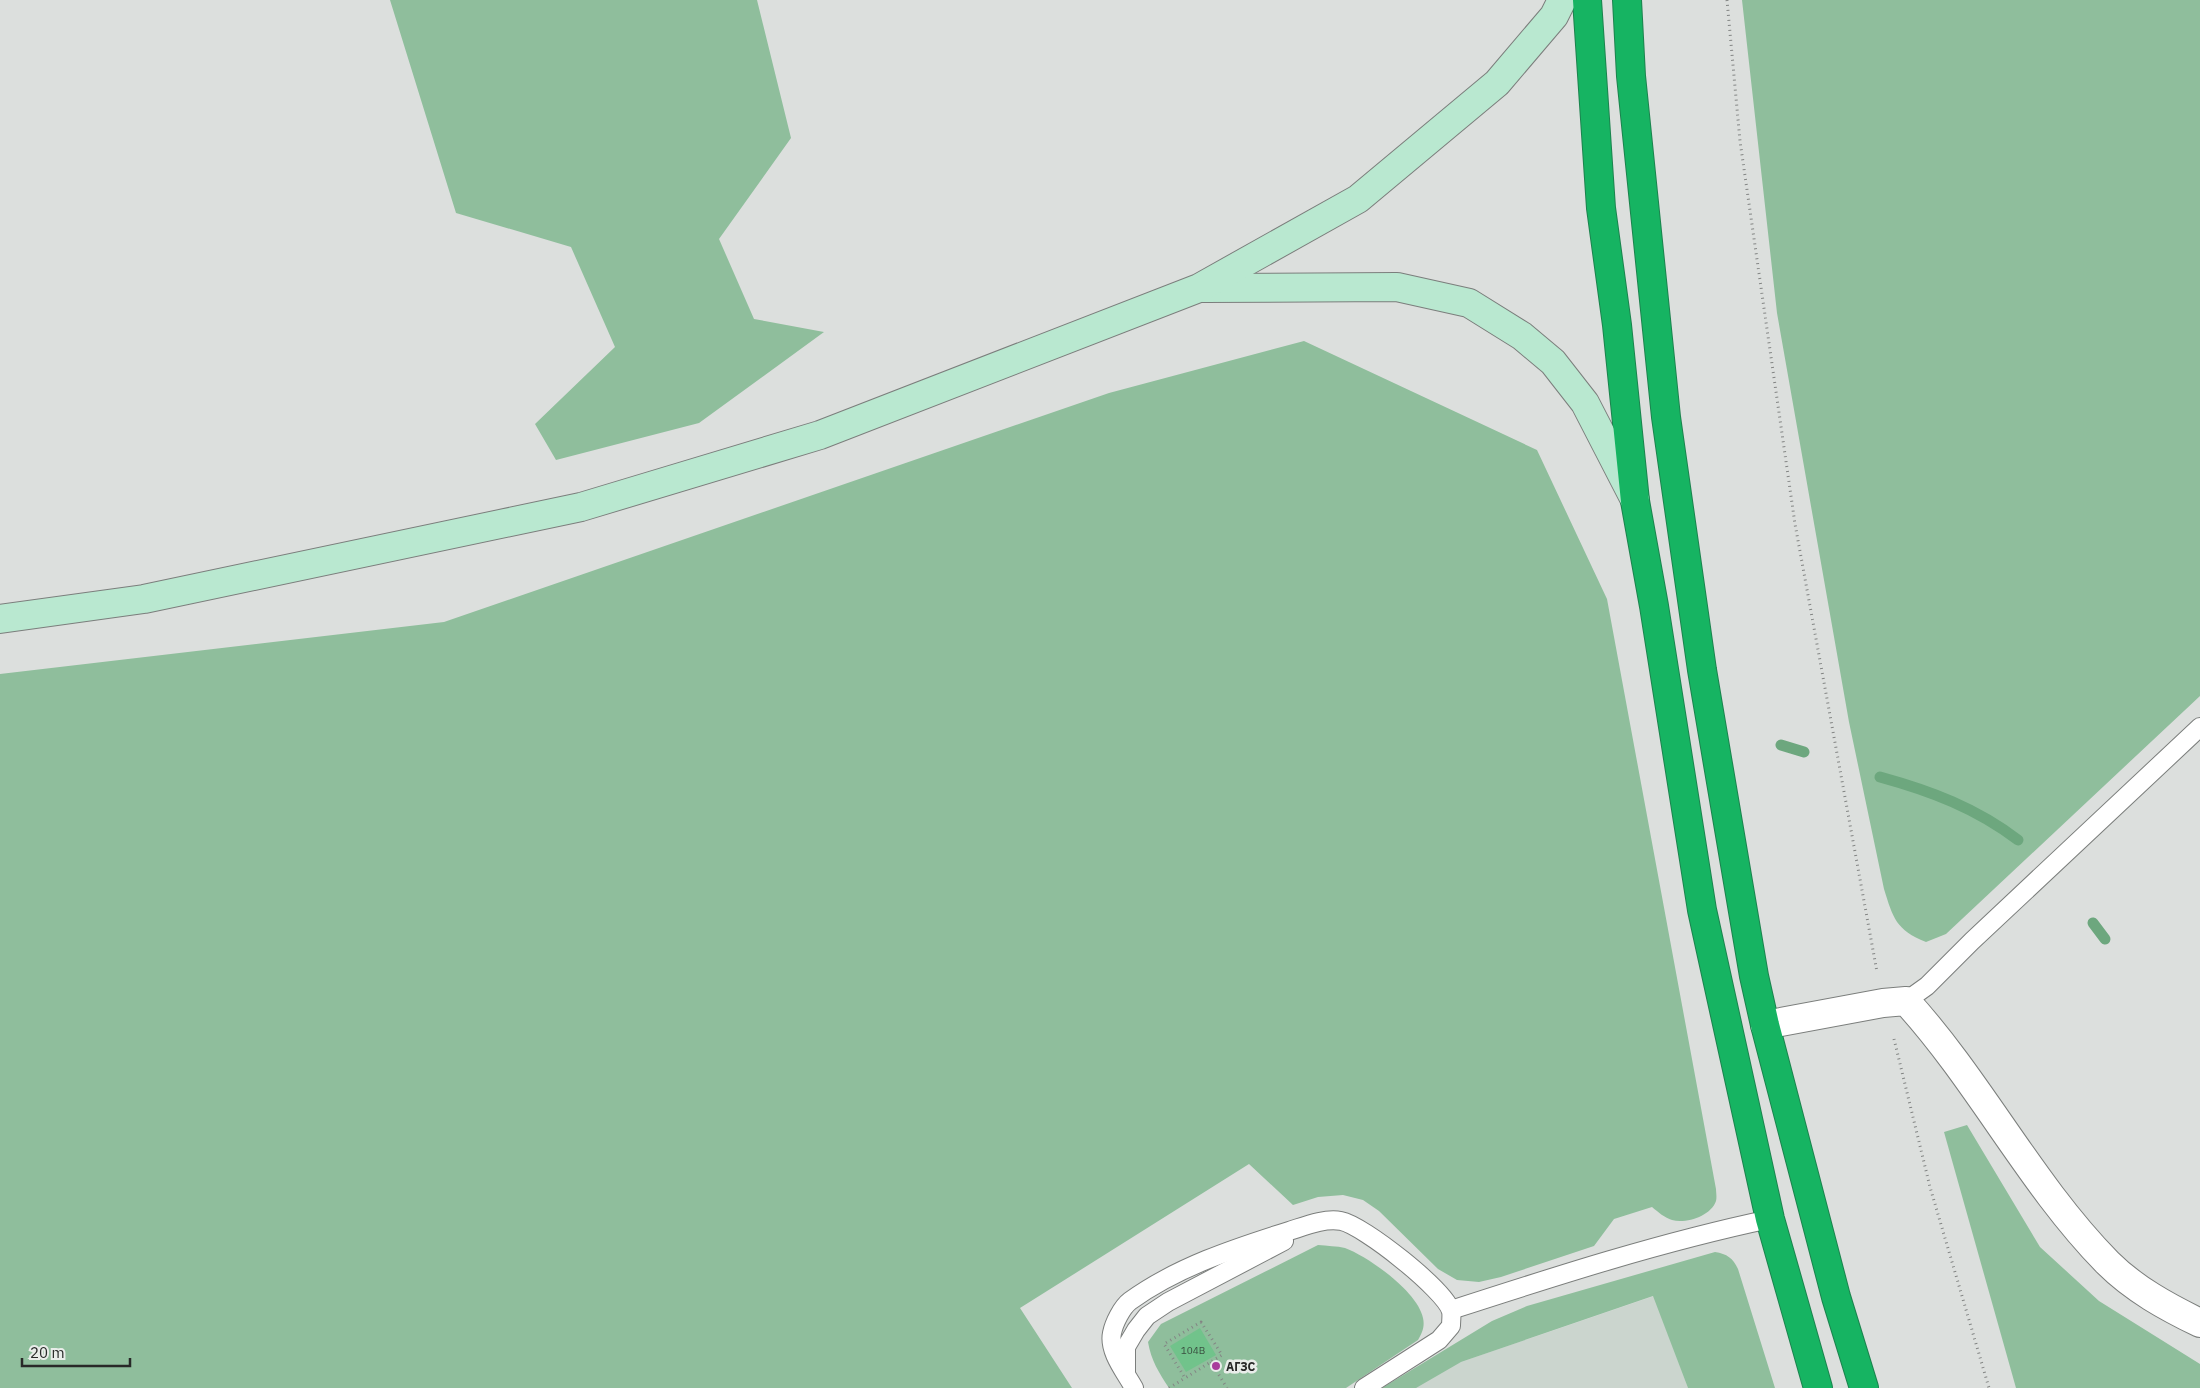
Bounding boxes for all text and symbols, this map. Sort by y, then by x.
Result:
scale bar [22,1336,130,1368]
text: 20 m [30,1343,65,1362]
house number: 104В [1181,1344,1205,1357]
place label: АГЗС [1226,1359,1256,1374]
marker: АГЗС [1210,1360,1222,1372]

